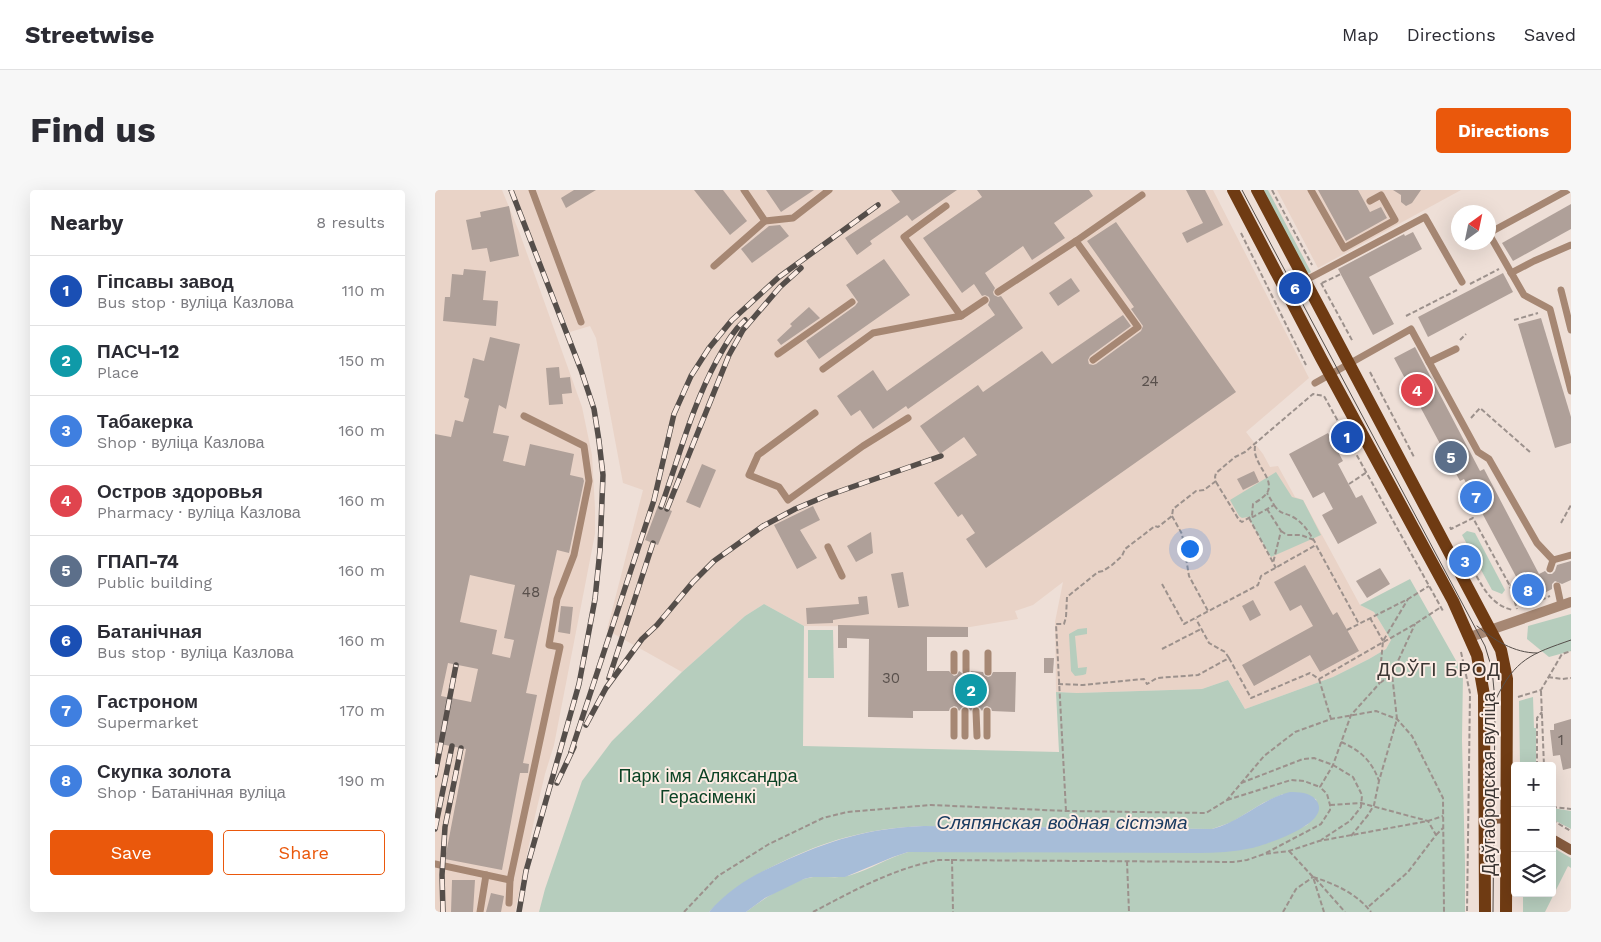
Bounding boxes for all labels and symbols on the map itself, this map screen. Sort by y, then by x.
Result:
north arrow [1451,205,1496,250]
pin: 6 [1279,269,1311,307]
pin: 4 [1401,371,1433,409]
house number: 24 [1141,372,1159,390]
pin: 1 [1331,418,1363,456]
pin: 5 [1435,438,1467,476]
pin: 7 [1460,478,1492,516]
your location [1177,536,1203,562]
pin: 3 [1449,542,1481,580]
pin: 8 [1512,571,1544,609]
house number: 48 [522,583,540,601]
district label: ДОЎГІ БРОД [1377,658,1501,681]
house number: 30 [882,669,900,687]
pin: 2 [955,671,987,709]
street label: Даўгабродская вуліца [1478,691,1499,876]
house number: 1 [1558,731,1564,749]
park label: Парк імя Аляксандра Герасіменкі [618,765,799,807]
water label: Сляпянская водная сістэма [936,811,1188,834]

